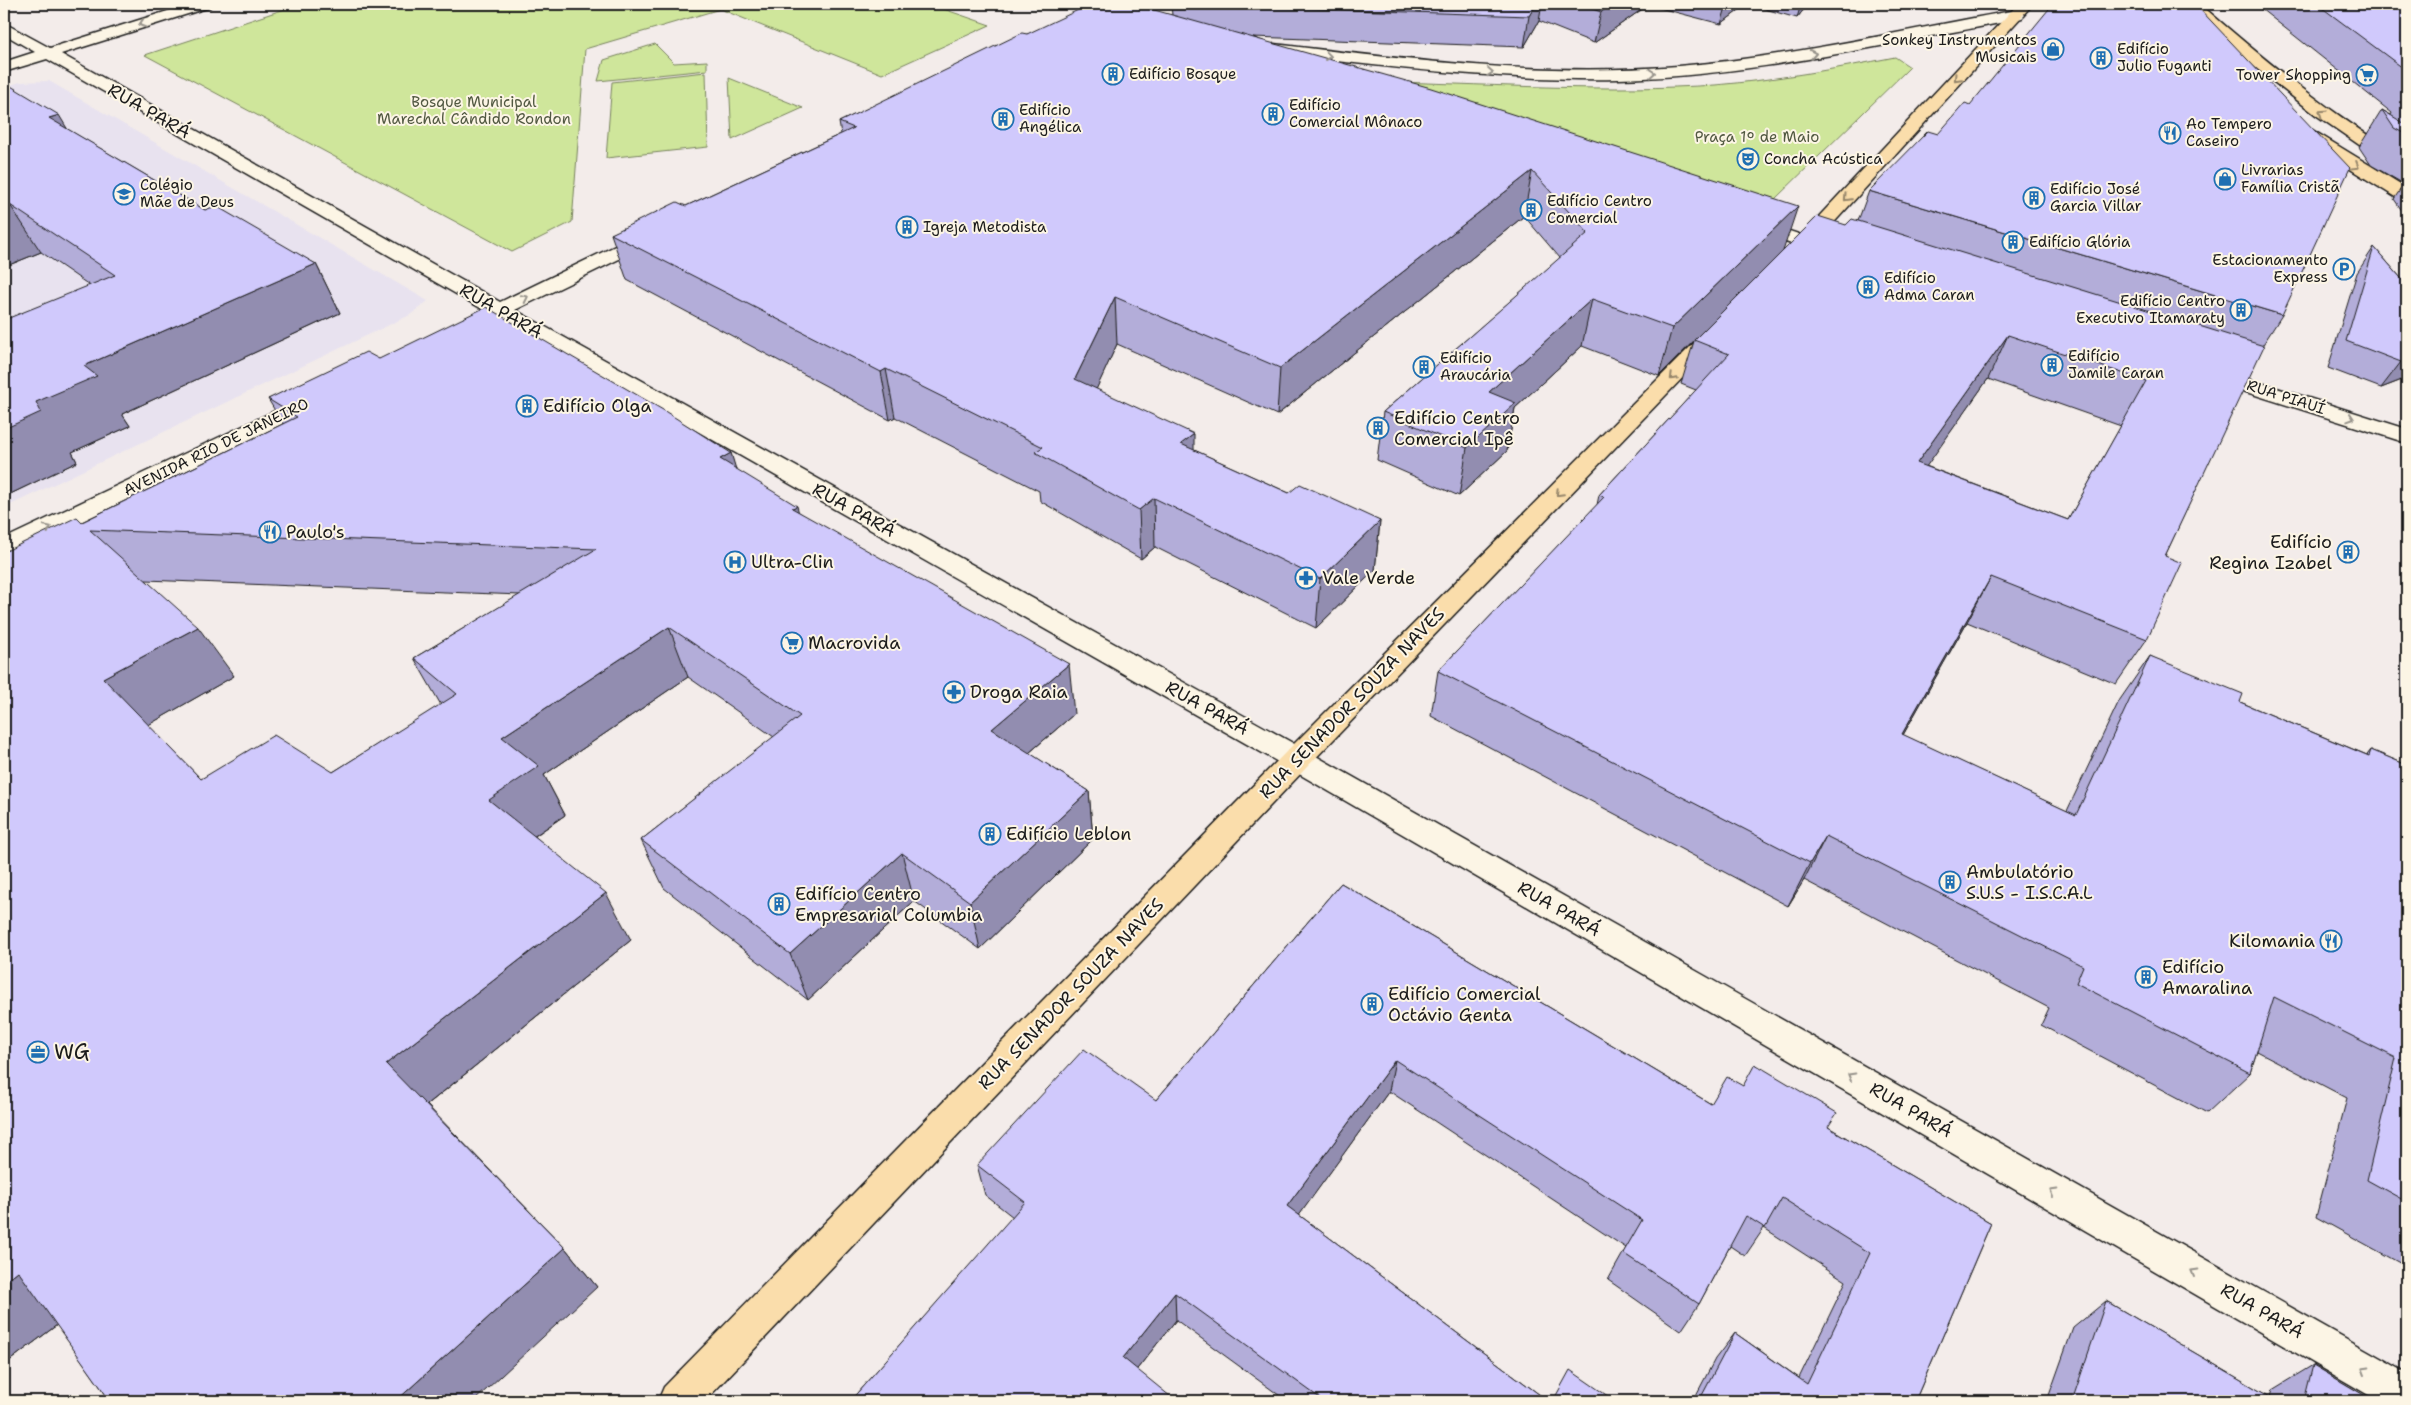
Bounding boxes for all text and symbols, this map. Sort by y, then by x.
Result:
one-way arrow [138,18,146,28]
place label: Sonkey Instrumentos Musicais [1882,30,2037,67]
shop icon: Sonkey Instrumentos Musicais [2041,37,2065,61]
place label: Edifício Julio Fuganti [2117,39,2212,76]
building icon: Edifício Julio Fuganti [2089,46,2113,70]
one-way arrow [1324,50,1332,61]
one-way arrow [1809,50,1818,60]
building icon: Edifício Bosque [1101,62,1125,86]
supermarket icon: Tower Shopping [2355,63,2379,87]
place label: Edifício Bosque [1129,64,1237,84]
place label: Tower Shopping [2236,65,2351,85]
one-way arrow [1486,67,1494,78]
one-way arrow [1648,67,1656,78]
one-way arrow [1954,73,1963,82]
street label: RUA PARÁ [103,78,195,144]
park label: Bosque Municipal Marechal Cândido Rondon [377,92,571,129]
place label: Edifício Comercial Mônaco [1289,95,1422,132]
place label: Edifício Angélica [1019,100,1082,137]
building icon: Edifício Comercial Mônaco [1261,102,1285,126]
building icon: Edifício Angélica [991,107,1015,131]
one-way arrow [2318,110,2328,119]
place label: Ao Tempero Caseiro [2186,114,2272,151]
restaurant icon: Ao Tempero Caseiro [2158,121,2182,145]
park label: Praça 1º de Maio [1695,127,1819,147]
theatre icon: Concha Acústica [1736,147,1760,171]
place label: Concha Acústica [1764,149,1883,169]
place label: Livrarias Família Cristã [2241,160,2340,197]
one-way arrow [2351,160,2360,170]
shop icon: Livrarias Família Cristã [2213,167,2237,191]
place label: Colégio Mãe de Deus [140,175,234,212]
place label: Edifício José Garcia Villar [2050,179,2142,216]
school or university icon: Colégio Mãe de Deus [112,182,136,206]
building icon: Edifício José Garcia Villar [2022,186,2046,210]
place label: Edifício Centro Comercial [1547,191,1652,228]
one-way arrow [1844,192,1853,201]
building icon: Edifício Centro Comercial [1519,198,1543,222]
building icon: Igreja Metodista [895,215,919,239]
place label: Igreja Metodista [923,217,1047,237]
building icon: Edifício Glória [2001,230,2025,254]
place label: Edifício Glória [2029,232,2131,252]
place label: Estacionamento Express [2212,250,2328,287]
parking icon: Estacionamento Express [2332,257,2356,281]
place label: Edifício Adma Caran [1884,268,1974,305]
building icon: Edifício Adma Caran [1856,275,1880,299]
street label: RUA PARÁ [455,278,547,344]
place label: Edifício Centro Executivo Itamaraty [2076,291,2225,328]
one-way arrow [520,293,529,304]
building icon: Edifício Centro Executivo Itamaraty [2229,298,2253,322]
place label: Edifício Jamile Caran [2068,346,2164,383]
place label: Edifício Araucária [1440,348,1511,385]
building icon: Edifício Jamile Caran [2040,353,2064,377]
building icon: Edifício Araucária [1412,355,1436,379]
one-way arrow [1669,371,1678,380]
street label: RUA PIAUÍ [2244,374,2328,419]
street label: AVENIDA RIO DE JANEIRO [120,393,312,501]
building icon: Edifício Olga [515,394,539,418]
place label: Edifício Olga [543,394,652,418]
place label: Edifício Centro Comercial Ipê [1394,406,1520,451]
one-way arrow [2346,412,2355,422]
building icon: Edifício Centro Comercial Ipê [1366,416,1390,440]
street label: RUA PARÁ [808,477,900,543]
one-way arrow [1556,487,1565,496]
restaurant icon: Paulo's [258,520,282,544]
place label: Paulo's [286,520,345,544]
one-way arrow [43,524,52,534]
place label: Edifício Regina Izabel [2209,530,2333,575]
building icon: Edifício Regina Izabel [2336,540,2360,564]
hospital icon: Ultra-Clin [723,550,747,574]
place label: Ultra-Clin [751,550,834,574]
pharmacy icon: Vale Verde [1294,566,1318,590]
place label: Vale Verde [1322,566,1415,590]
street label: RUA SENADOR SOUZA NAVES [1254,602,1450,804]
supermarket icon: Macrovida [780,631,804,655]
place label: Macrovida [808,631,900,655]
street label: RUA PARÁ [1161,675,1253,741]
pharmacy icon: Droga Raia [942,680,966,704]
place label: Droga Raia [970,680,1068,704]
building icon: Edifício Leblon [978,822,1002,846]
place label: Edifício Leblon [1006,822,1131,846]
place label: Ambulatório S.U.S - I.S.C.A.L [1966,860,2093,905]
building icon: Ambulatório S.U.S - I.S.C.A.L [1938,870,1962,894]
street label: RUA PARÁ [1513,876,1605,942]
place label: Edifício Centro Empresarial Columbia [795,882,982,927]
building icon: Edifício Centro Empresarial Columbia [767,892,791,916]
street label: RUA SENADOR SOUZA NAVES [973,893,1169,1095]
place label: Kilomania [2229,929,2315,953]
restaurant icon: Kilomania [2319,929,2343,953]
place label: Edifício Amaralina [2162,955,2252,1000]
building icon: Edifício Amaralina [2134,965,2158,989]
place label: Edifício Comercial Octávio Genta [1388,982,1541,1027]
building icon: Edifício Comercial Octávio Genta [1360,992,1384,1016]
place label: WG [54,1038,90,1066]
office icon: WG [26,1040,50,1064]
one-way arrow [1847,1072,1856,1082]
street label: RUA PARÁ [1865,1077,1957,1143]
one-way arrow [2049,1188,2058,1198]
one-way arrow [2190,1269,2199,1279]
street label: RUA PARÁ [2216,1278,2308,1344]
one-way arrow [2361,1367,2370,1377]

